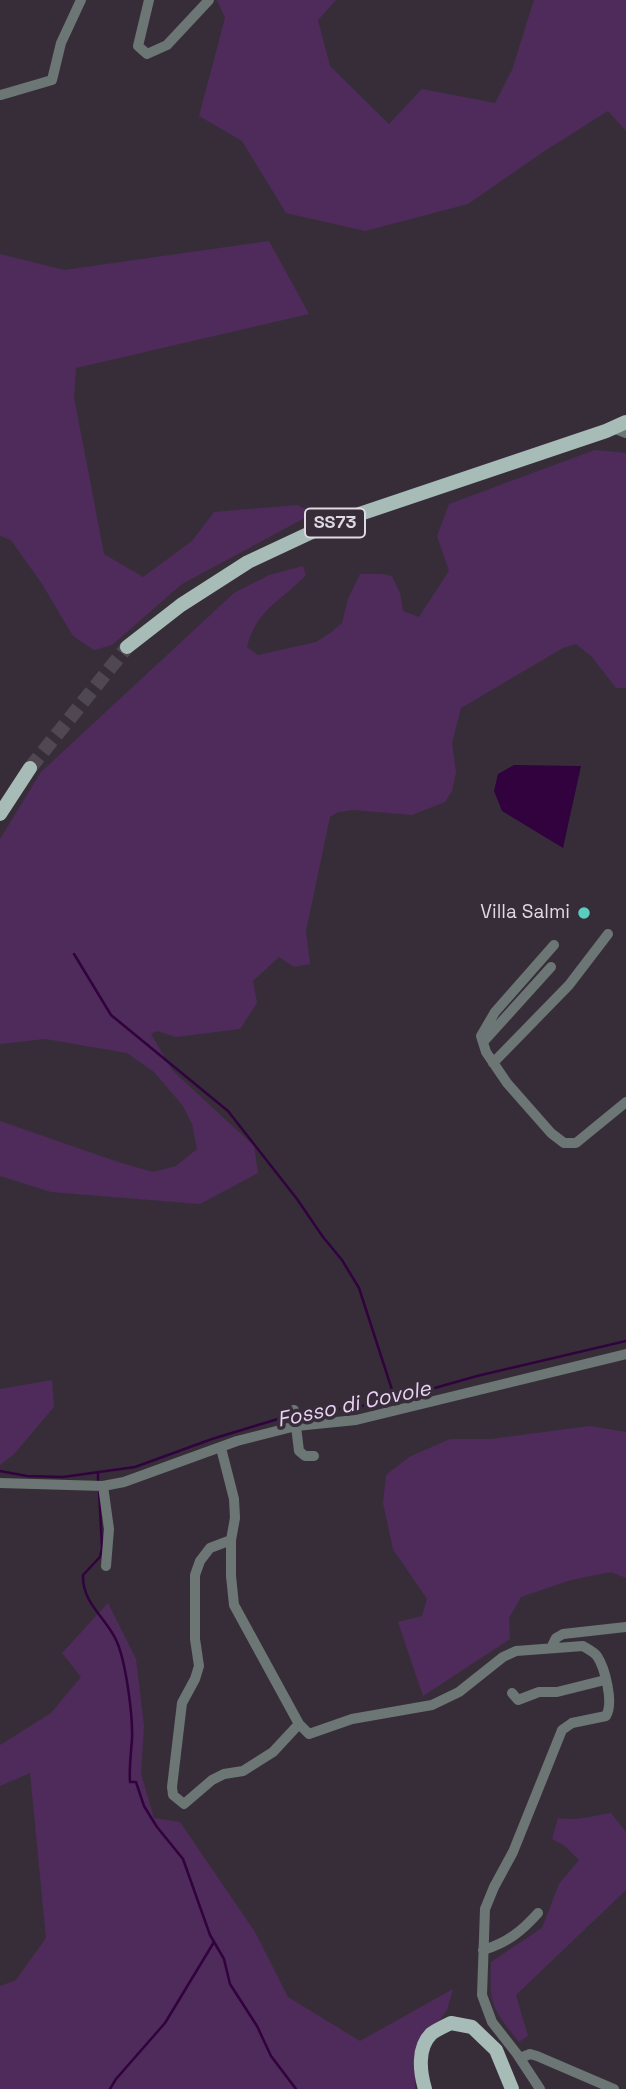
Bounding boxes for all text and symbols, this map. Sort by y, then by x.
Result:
road number: SS73 [305,508,365,538]
place label: Villa Salmi [480,902,570,924]
marker: Villa Salmi [576,905,592,921]
water label: Fosso di Covole [275,1376,433,1434]

